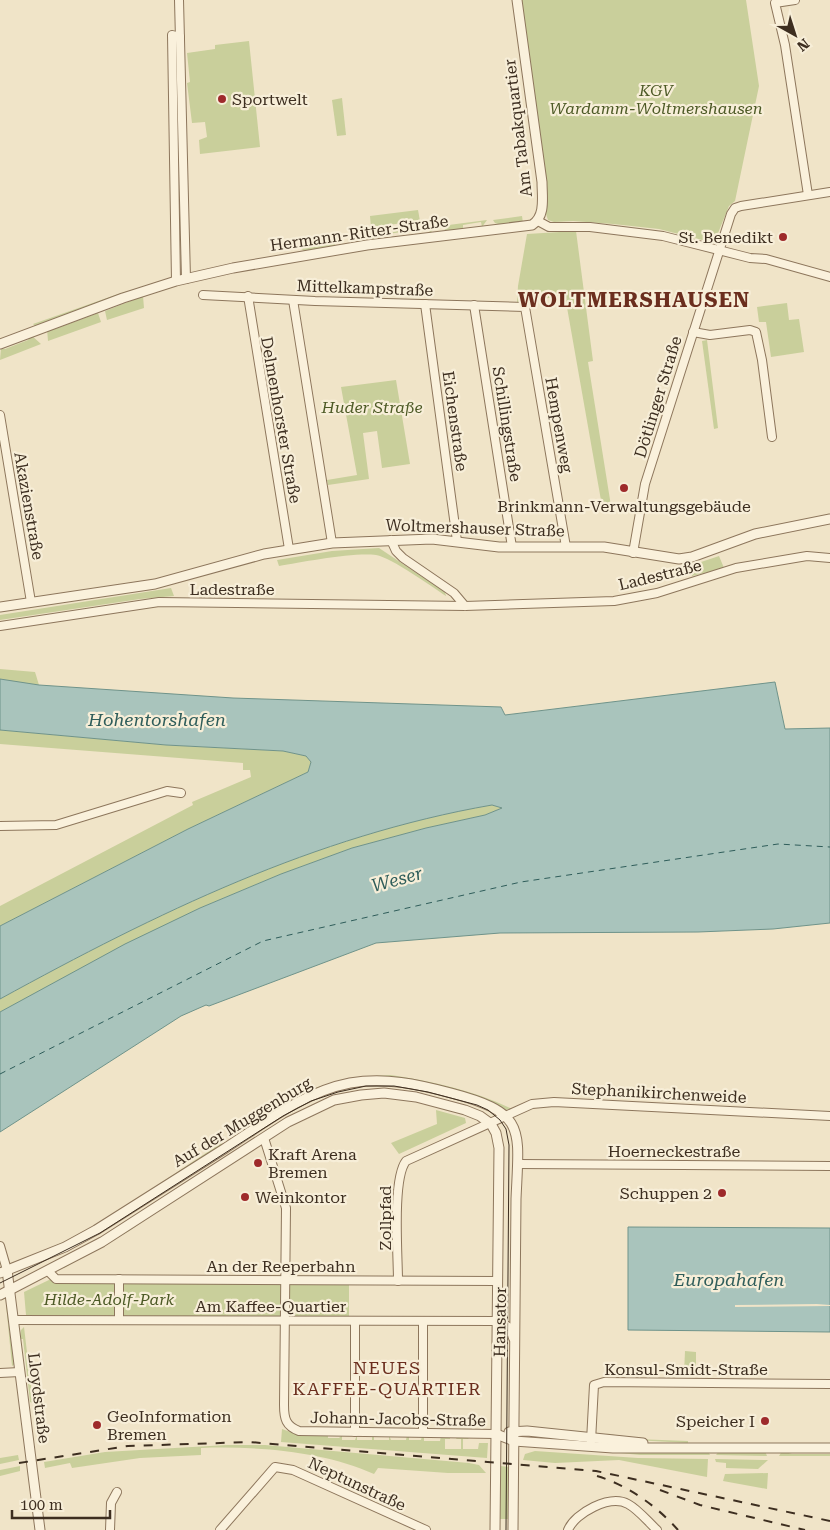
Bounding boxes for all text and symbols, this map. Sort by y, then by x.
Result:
north arrow [770,10,820,60]
text: N [794,35,812,55]
street label: Am Tabakquartier [500,58,536,198]
park label: KGV Wardamm-Woltmershausen [549,81,763,118]
place label: Sportwelt [232,90,308,109]
marker: Sportwelt [216,93,228,105]
street label: Hermann-Ritter-Straße [269,211,450,255]
place label: St. Benedikt [678,228,773,247]
marker: St. Benedikt [777,231,789,243]
street label: Mittelkampstraße [296,276,434,300]
district label: WOLTMERSHAUSEN [518,288,750,312]
street label: Dötlinger Straße [630,334,686,460]
street label: Delmenhorster Straße [257,335,305,505]
street label: Schillingstraße [489,365,526,483]
street label: Eichenstraße [439,370,471,473]
street label: Hempenweg [541,376,577,475]
park label: Huder Straße [321,398,422,417]
street label: Akazienstraße [10,451,48,561]
marker: Brinkmann-Verwaltungsgebäude [618,482,630,494]
place label: Brinkmann-Verwaltungsgebäude [497,497,751,516]
street label: Woltmershauser Straße [385,515,565,541]
street label: Ladestraße [616,555,704,595]
street label: Ladestraße [189,580,275,599]
water label: Hohentorshafen [87,709,226,730]
water label: Weser [369,862,425,896]
street label: Auf der Muggenburg [169,1073,316,1171]
street label: Stephanikirchenweide [571,1079,747,1107]
street label: Hoerneckestraße [608,1142,740,1161]
place label: Kraft Arena Bremen [268,1145,357,1182]
marker: Kraft Arena Bremen [252,1157,264,1169]
place label: Schuppen 2 [620,1184,712,1203]
street label: Zollpfad [376,1186,395,1250]
marker: Schuppen 2 [716,1187,728,1199]
place label: Weinkontor [255,1188,347,1207]
marker: Weinkontor [239,1191,251,1203]
street label: An der Reeperbahn [206,1257,356,1276]
water label: Europahafen [673,1269,784,1290]
street label: Hansator [490,1286,510,1357]
park label: Hilde-Adolf-Park [43,1290,175,1309]
street label: Am Kaffee-Quartier [196,1297,347,1316]
street label: Lloydstraße [24,1352,54,1445]
district label: NEUES KAFFEE-QUARTIER [292,1357,482,1399]
street label: Konsul-Smidt-Straße [604,1360,768,1379]
place label: GeoInformation Bremen [107,1407,232,1444]
street label: Johann-Jacobs-Straße [310,1408,486,1430]
place label: Speicher I [676,1412,755,1431]
marker: Speicher I [759,1415,771,1427]
marker: GeoInformation Bremen [91,1419,103,1431]
street label: Neptunstraße [305,1453,409,1515]
scale bar [12,1488,110,1520]
text: 100 m [20,1496,63,1514]

